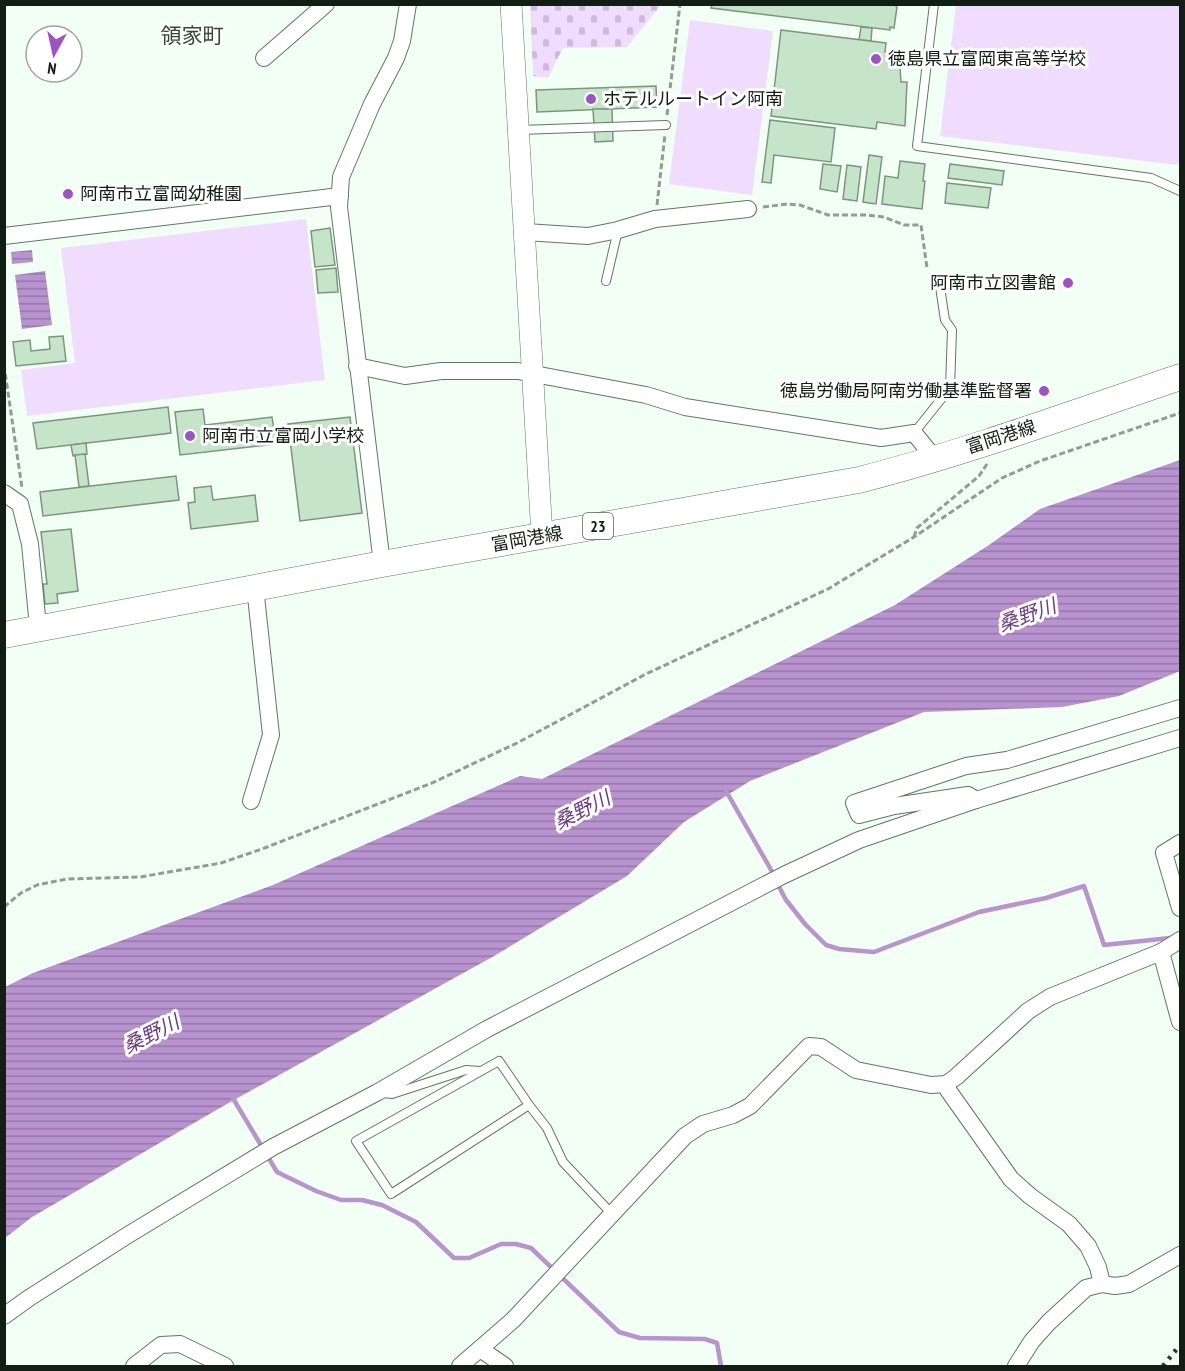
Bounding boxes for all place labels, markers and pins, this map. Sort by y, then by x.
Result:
place label: 徳島県立富岡東高等学校 [888,47,1086,70]
marker: 徳島県立富岡東高等学校 [869,52,883,66]
place label: ホテルルートイン阿南 [603,87,783,110]
marker: ホテルルートイン阿南 [584,92,598,106]
place label: 阿南市立富岡幼稚園 [80,182,242,205]
marker: 阿南市立富岡幼稚園 [61,187,75,201]
place label: 阿南市立図書館 [930,271,1056,294]
marker: 阿南市立図書館 [1061,276,1075,290]
place label: 徳島労働局阿南労働基準監督署 [780,379,1032,402]
marker: 徳島労働局阿南労働基準監督署 [1037,384,1051,398]
place label: 阿南市立富岡小学校 [202,424,364,447]
marker: 阿南市立富岡小学校 [183,429,197,443]

